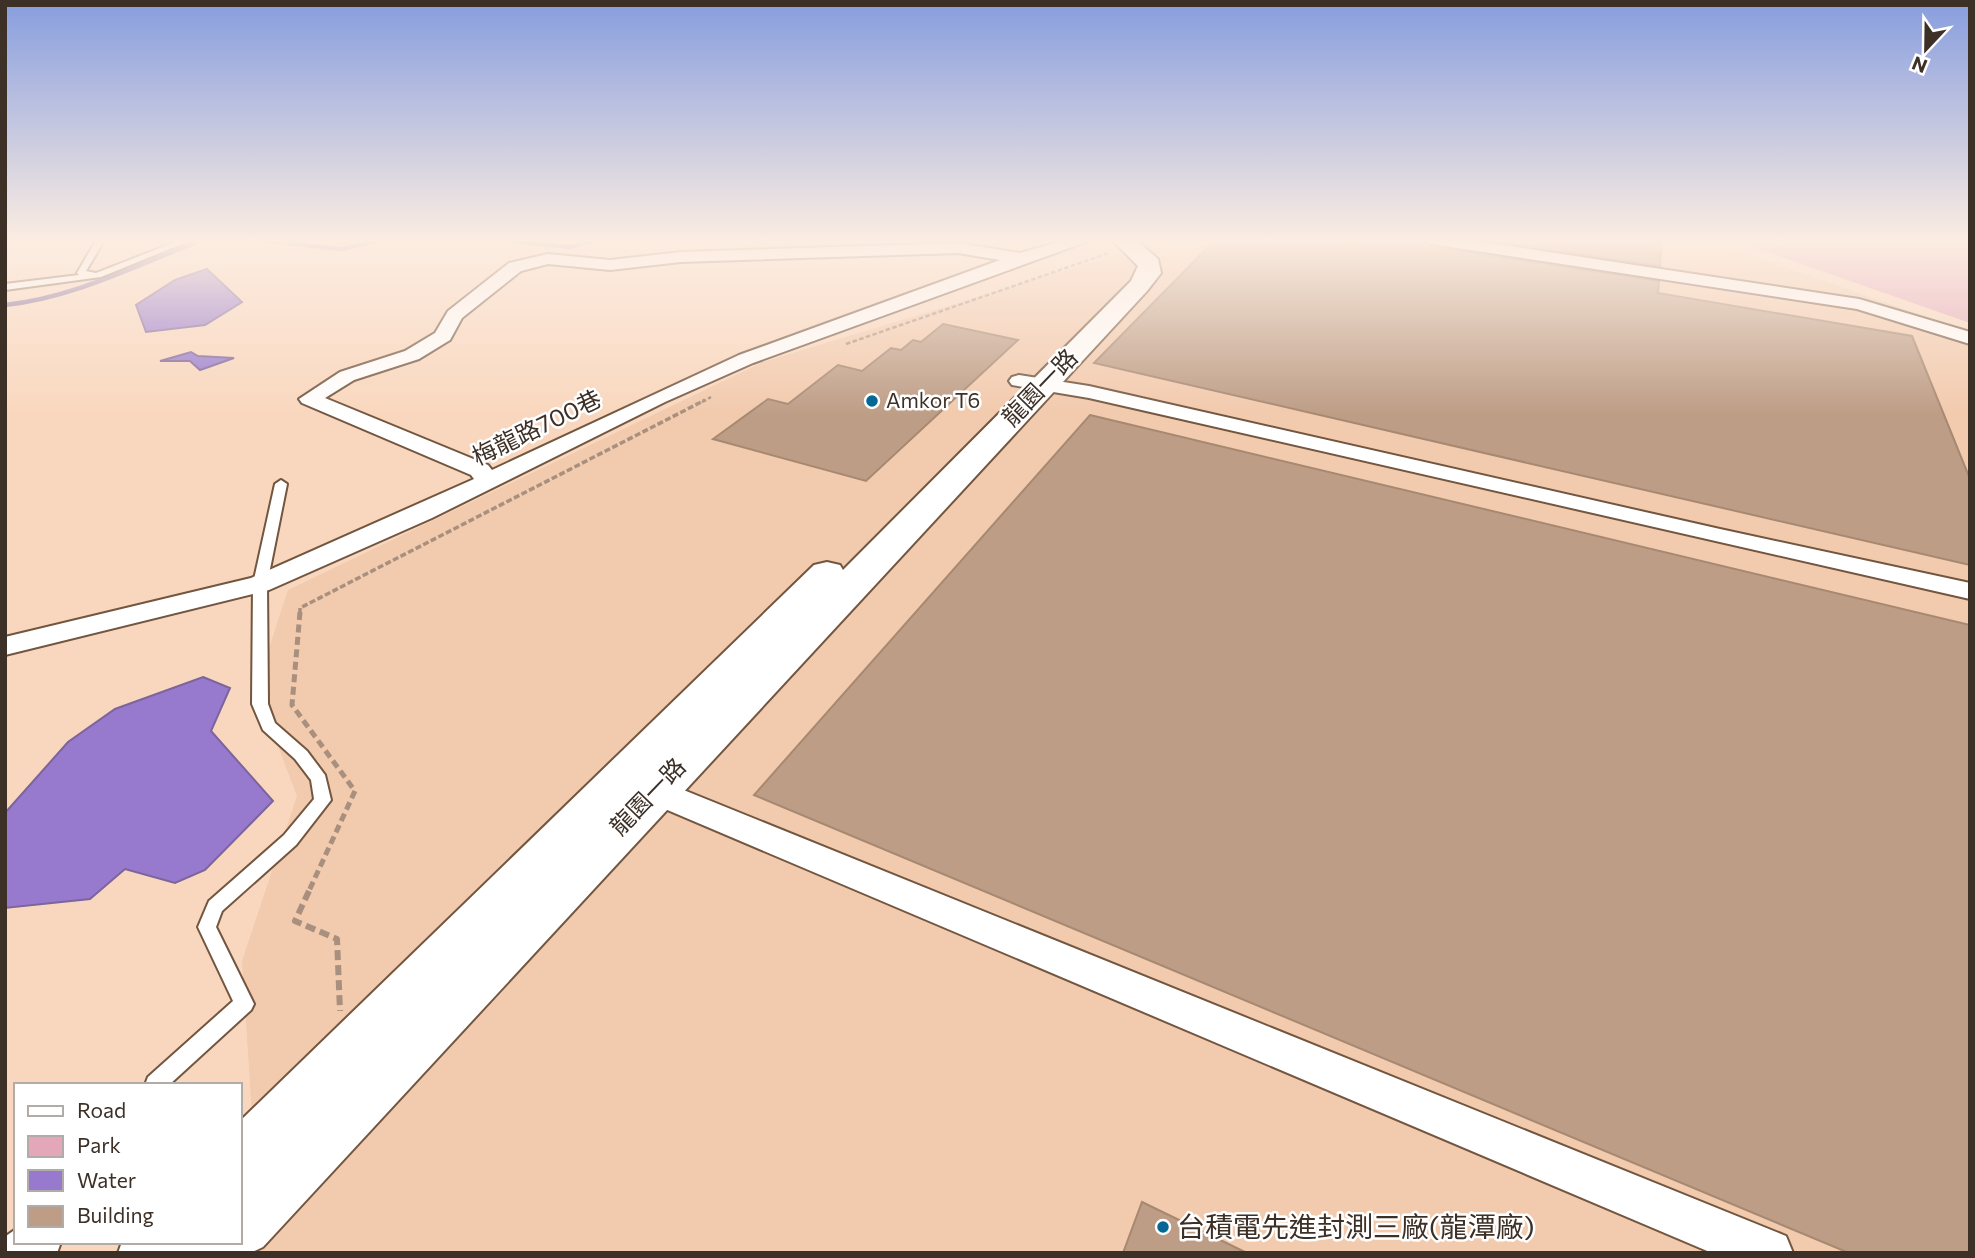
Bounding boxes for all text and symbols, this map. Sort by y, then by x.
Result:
north arrow [1891,14,1961,84]
text: N [1909,52,1930,79]
street label: 龍園一路 [995,342,1083,432]
street label: 梅龍路700巷 [467,383,606,470]
place label: Amkor T6 [886,387,980,412]
marker: Amkor T6 [864,393,880,409]
street label: 龍園一路 [603,751,691,841]
legend [14,1083,242,1244]
text: Road [77,1097,126,1122]
text: Park [77,1132,121,1157]
text: Water [77,1167,136,1192]
text: Building [77,1202,154,1227]
place label: 台積電先進封測三廠(龍潭廠) [1177,1209,1535,1243]
marker: 台積電先進封測三廠(龍潭廠) [1155,1219,1171,1235]

